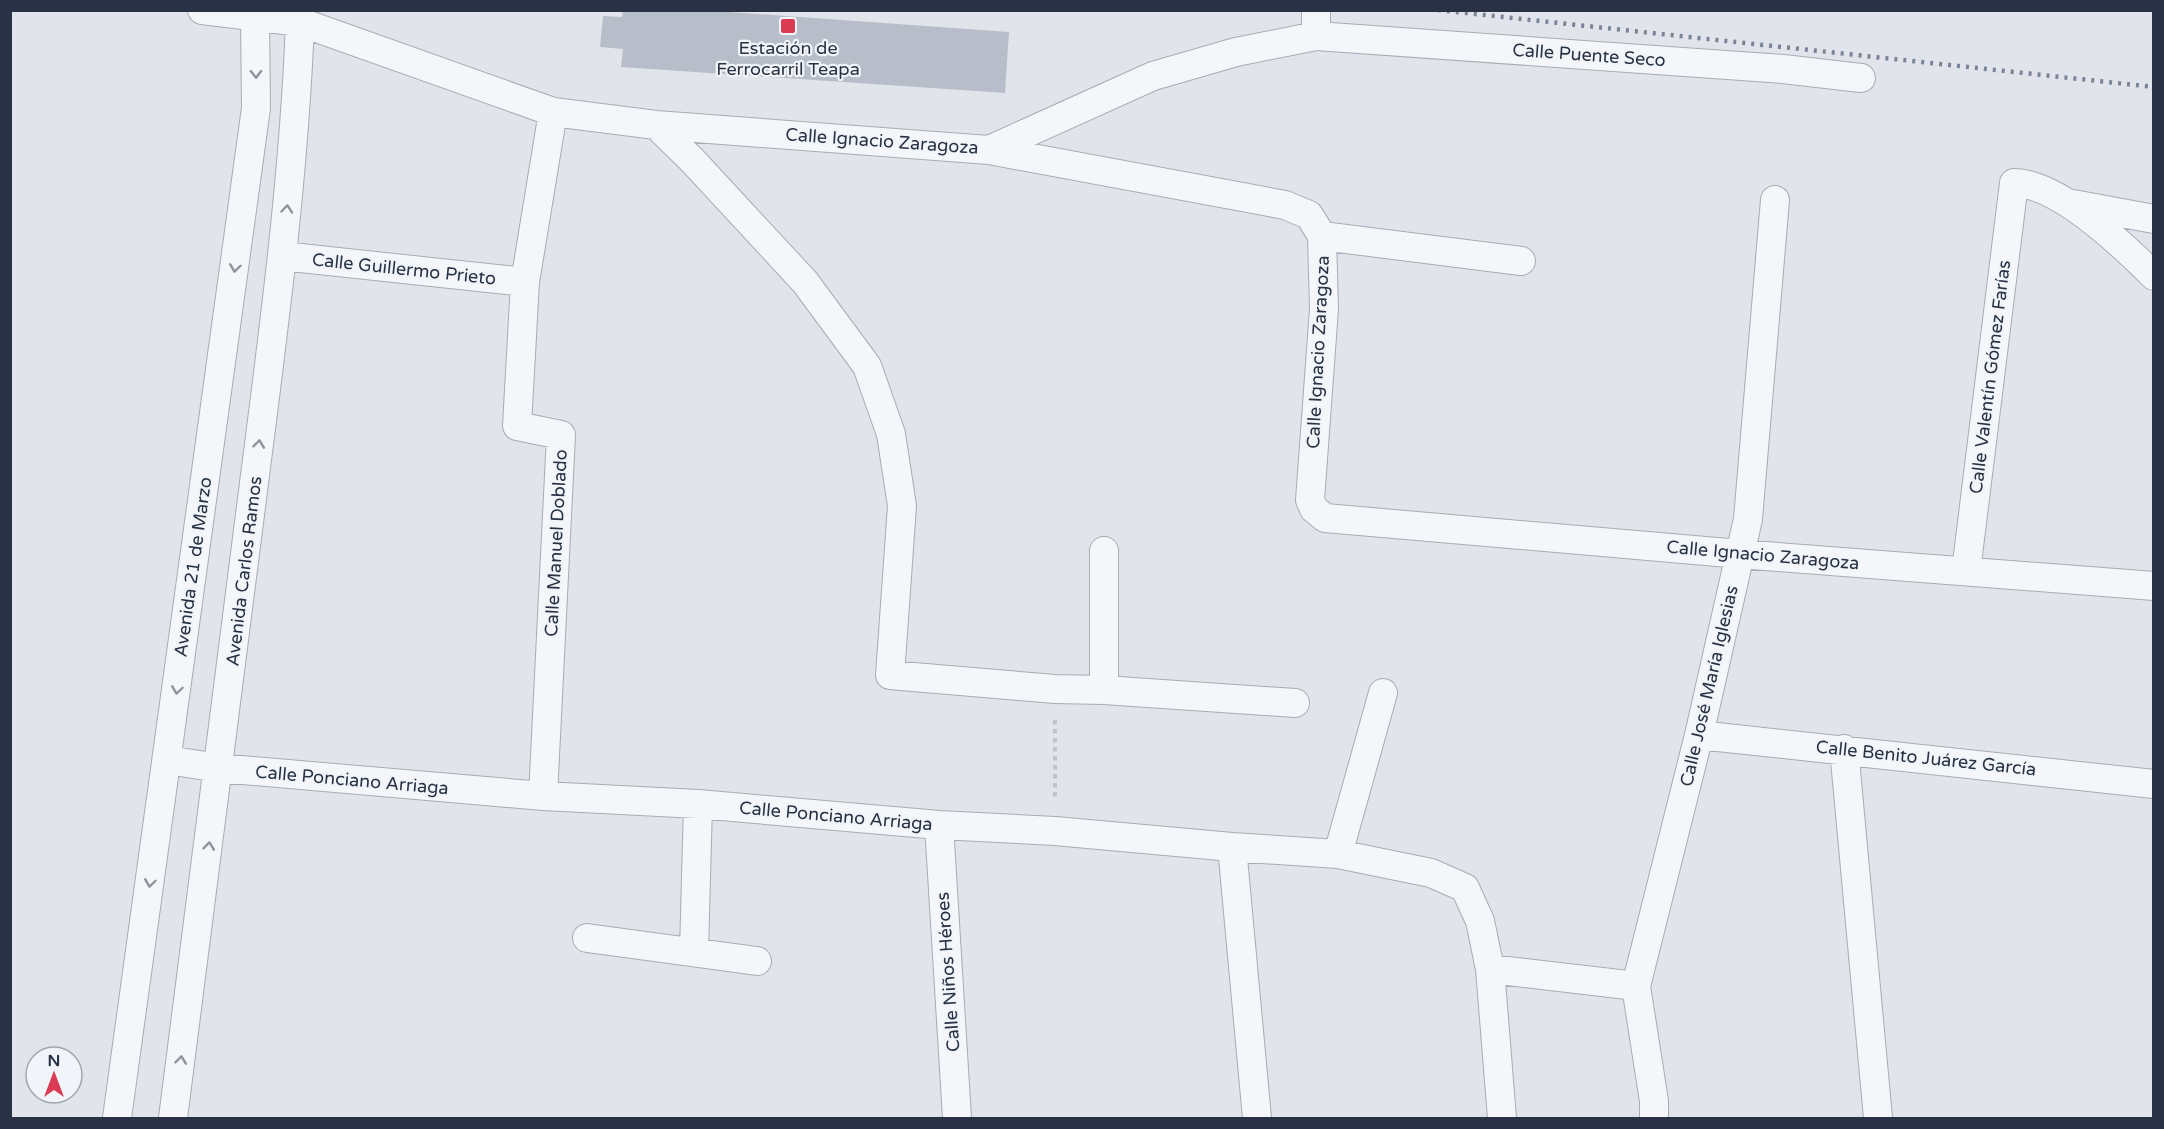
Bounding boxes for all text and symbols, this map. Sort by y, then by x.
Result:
marker: Estación de Ferrocarril Teapa [779,17,797,35]
place label: Estación de Ferrocarril Teapa [716,37,860,80]
street label: Calle Puente Seco [1512,39,1666,71]
one-way arrow [250,70,262,79]
street label: Calle Ignacio Zaragoza [785,123,979,159]
one-way arrow [280,205,293,214]
street label: Calle Guillermo Prieto [311,248,497,290]
street label: Calle Ignacio Zaragoza [1302,255,1334,449]
street label: Calle Valentín Gómez Farías [1965,259,2015,495]
one-way arrow [229,263,241,272]
one-way arrow [252,440,265,449]
street label: Calle Manuel Doblado [540,449,572,637]
street label: Avenida 21 de Marzo [169,475,217,659]
street label: Avenida Carlos Ramos [221,475,267,667]
street label: Calle Ignacio Zaragoza [1666,536,1860,574]
street label: Calle José María Iglesias [1675,583,1743,789]
one-way arrow [171,685,183,694]
street label: Calle Benito Juárez García [1815,735,2037,781]
street label: Calle Ponciano Arriaga [254,761,450,799]
street label: Calle Ponciano Arriaga [738,797,934,835]
one-way arrow [202,842,215,851]
one-way arrow [144,878,156,887]
street label: Calle Niños Héroes [931,891,965,1053]
north arrow [24,1045,84,1105]
text: N [48,1051,60,1071]
one-way arrow [174,1056,187,1065]

